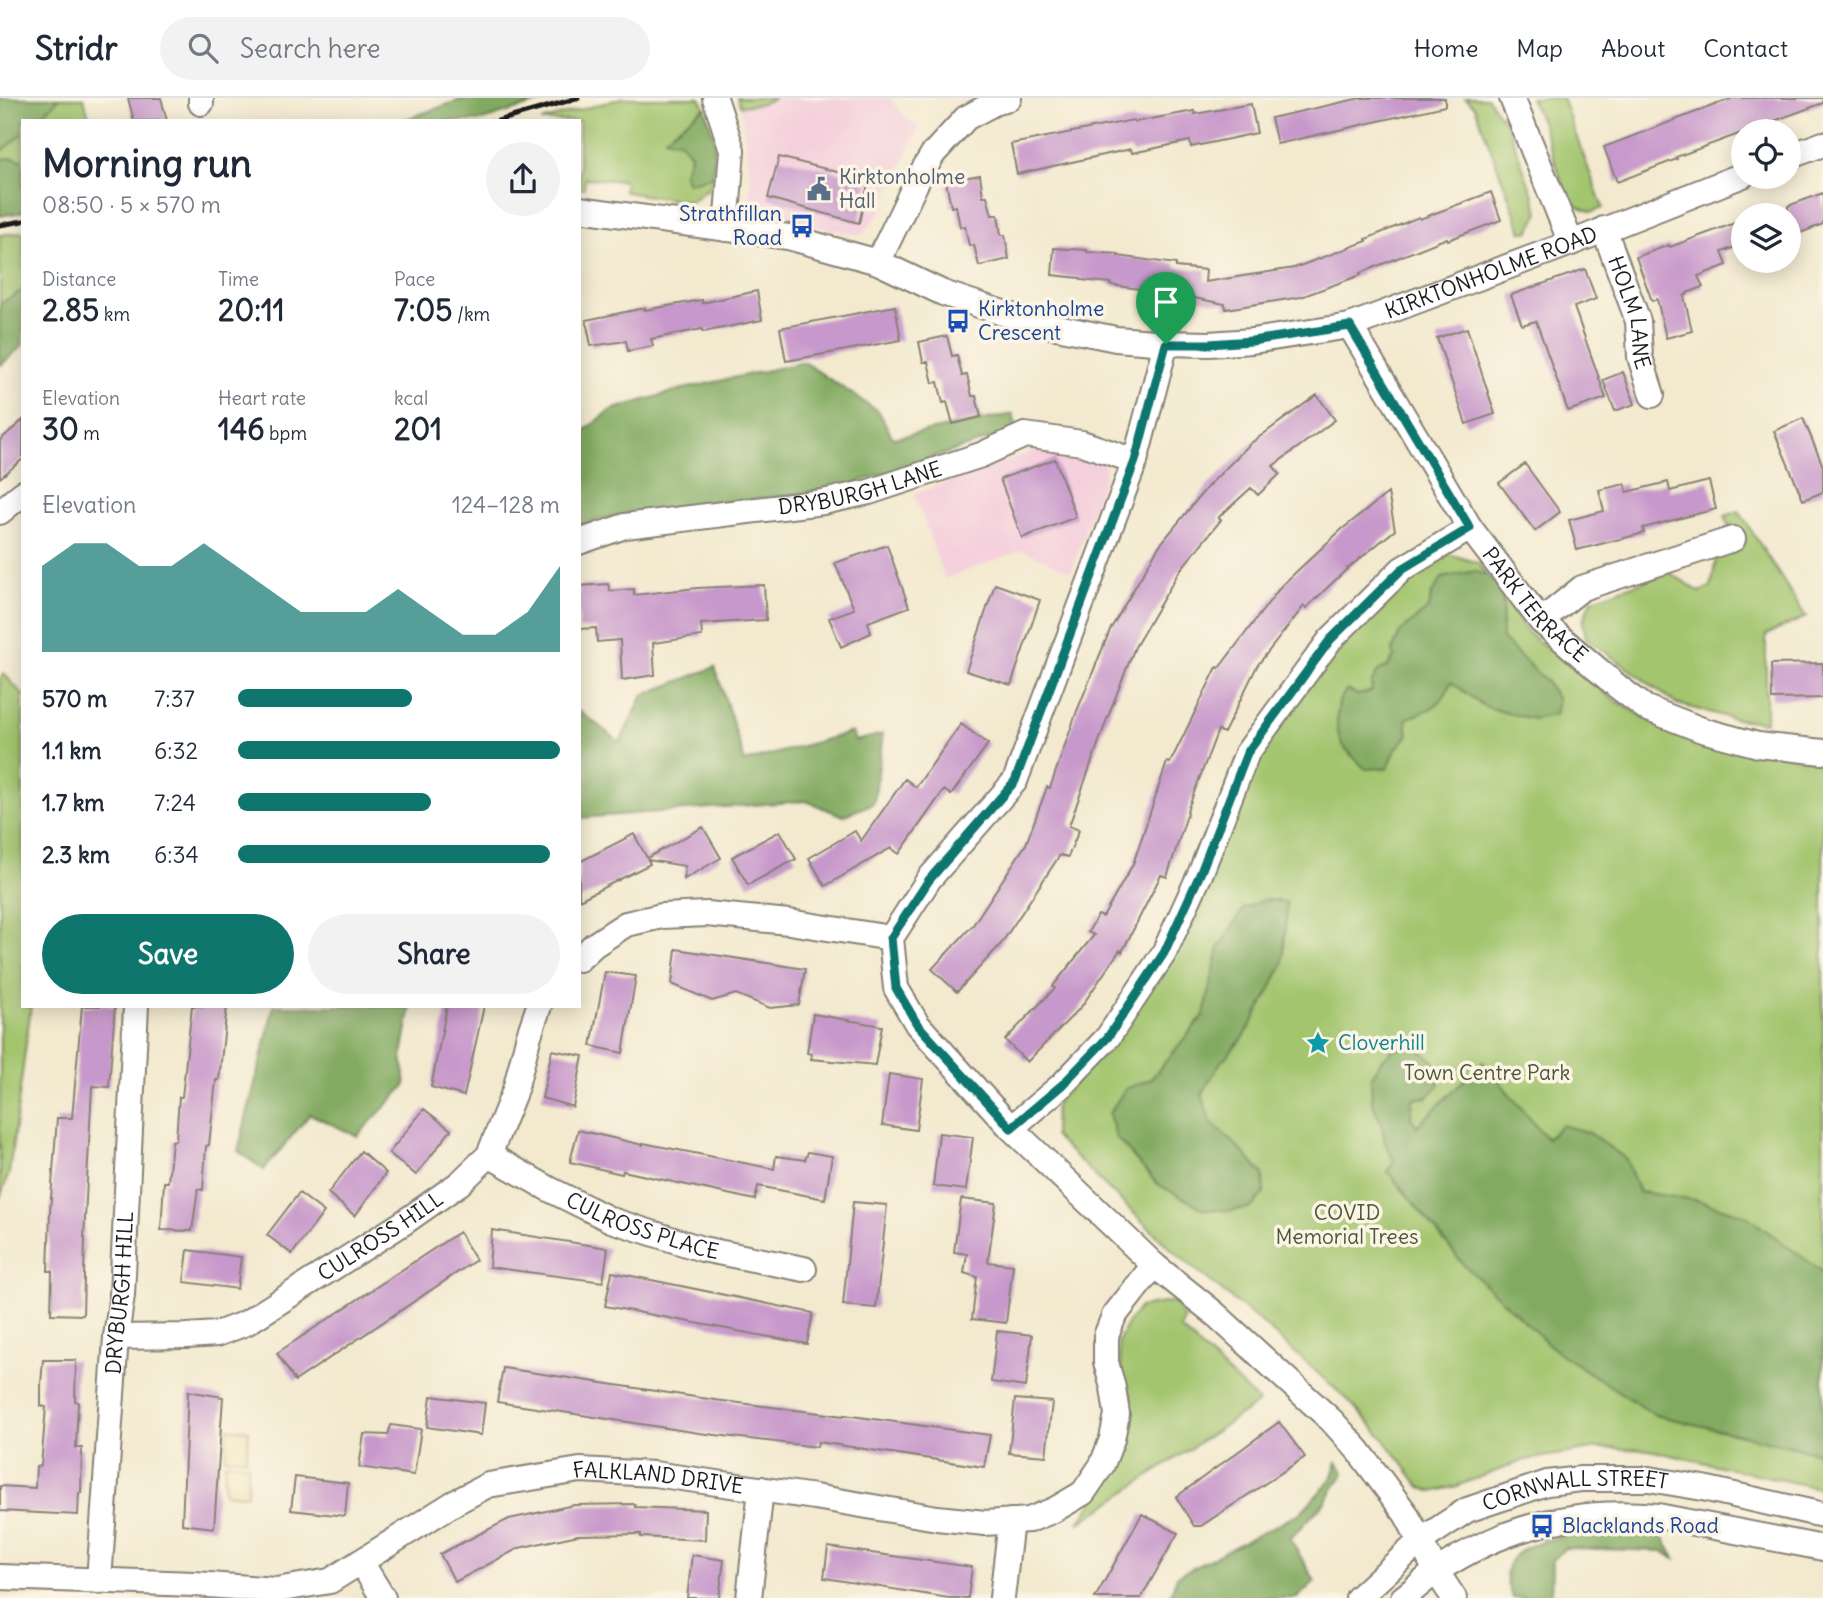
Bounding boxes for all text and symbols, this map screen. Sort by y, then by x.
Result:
search box [160,17,650,80]
text: Stridr [35,27,118,69]
icon: search [184,29,222,67]
text: Search here [240,32,381,65]
text: Home [1414,33,1478,63]
text: Map [1516,33,1563,63]
text: About [1601,33,1665,63]
text: Contact [1703,33,1788,63]
map controls [1731,119,1801,273]
button: locate [1731,119,1801,189]
text: Morning run [42,140,252,187]
button: share [486,142,560,216]
place label: Kirktonholme Hall [839,163,965,214]
public building icon: Kirktonholme Hall [805,175,833,203]
text: 08:50 · 5 × 570 m [42,190,221,219]
place label: Strathfillan Road [679,200,782,251]
button: layers [1731,203,1801,273]
bus stop icon: Strathfillan Road [788,212,816,240]
street label: KIRKTONHOLME ROAD [1381,220,1601,325]
street label: HOLM LANE [1602,252,1657,373]
text: Distance [42,267,116,291]
text: Time [218,267,259,291]
text: Pace [394,267,435,291]
pin [1136,272,1196,344]
icon: arrive [1147,283,1185,321]
text: 2.85 [42,291,99,329]
text: 20:11 [218,291,285,329]
text: 7:05 [394,291,452,329]
place label: Kirktonholme Crescent [978,295,1104,346]
text: km [99,302,130,326]
text: /km [452,302,490,326]
bus stop icon: Kirktonholme Crescent [944,307,972,335]
text: Elevation [42,386,120,410]
text: Heart rate [218,386,306,410]
text: kcal [394,386,428,410]
text: 30 [42,410,79,448]
text: 146 [218,410,265,448]
text: 201 [394,410,442,448]
text: m [79,421,100,445]
text: bpm [265,421,307,445]
street label: DRYBURGH LANE [776,455,945,520]
text: Elevation [42,490,136,519]
text: 124–128 m [452,490,560,519]
street label: PARK TERRACE [1477,542,1594,668]
text: 570 m [42,684,107,713]
text: 7:37 [154,684,195,713]
text: 1.1 km [42,736,101,765]
text: 6:32 [154,736,198,765]
text: 1.7 km [42,788,105,817]
text: 7:24 [154,788,196,817]
text: 2.3 km [42,840,110,869]
text: 6:34 [154,840,199,869]
button: Save [42,914,294,994]
button: Share [308,914,560,994]
place icon: Cloverhill [1304,1029,1332,1057]
place label: Cloverhill [1338,1029,1425,1056]
park label: Town Centre Park [1404,1059,1570,1086]
street label: CULROSS HILL [312,1185,448,1287]
street label: CULROSS PLACE [562,1186,721,1265]
park label: COVID Memorial Trees [1275,1199,1419,1250]
street label: DRYBURGH HILL [99,1211,139,1375]
street label: FALKLAND DRIVE [571,1455,745,1500]
street label: CORNWALL STREET [1479,1465,1670,1517]
bus stop icon: Blacklands Road [1528,1512,1556,1540]
place label: Blacklands Road [1562,1512,1719,1539]

